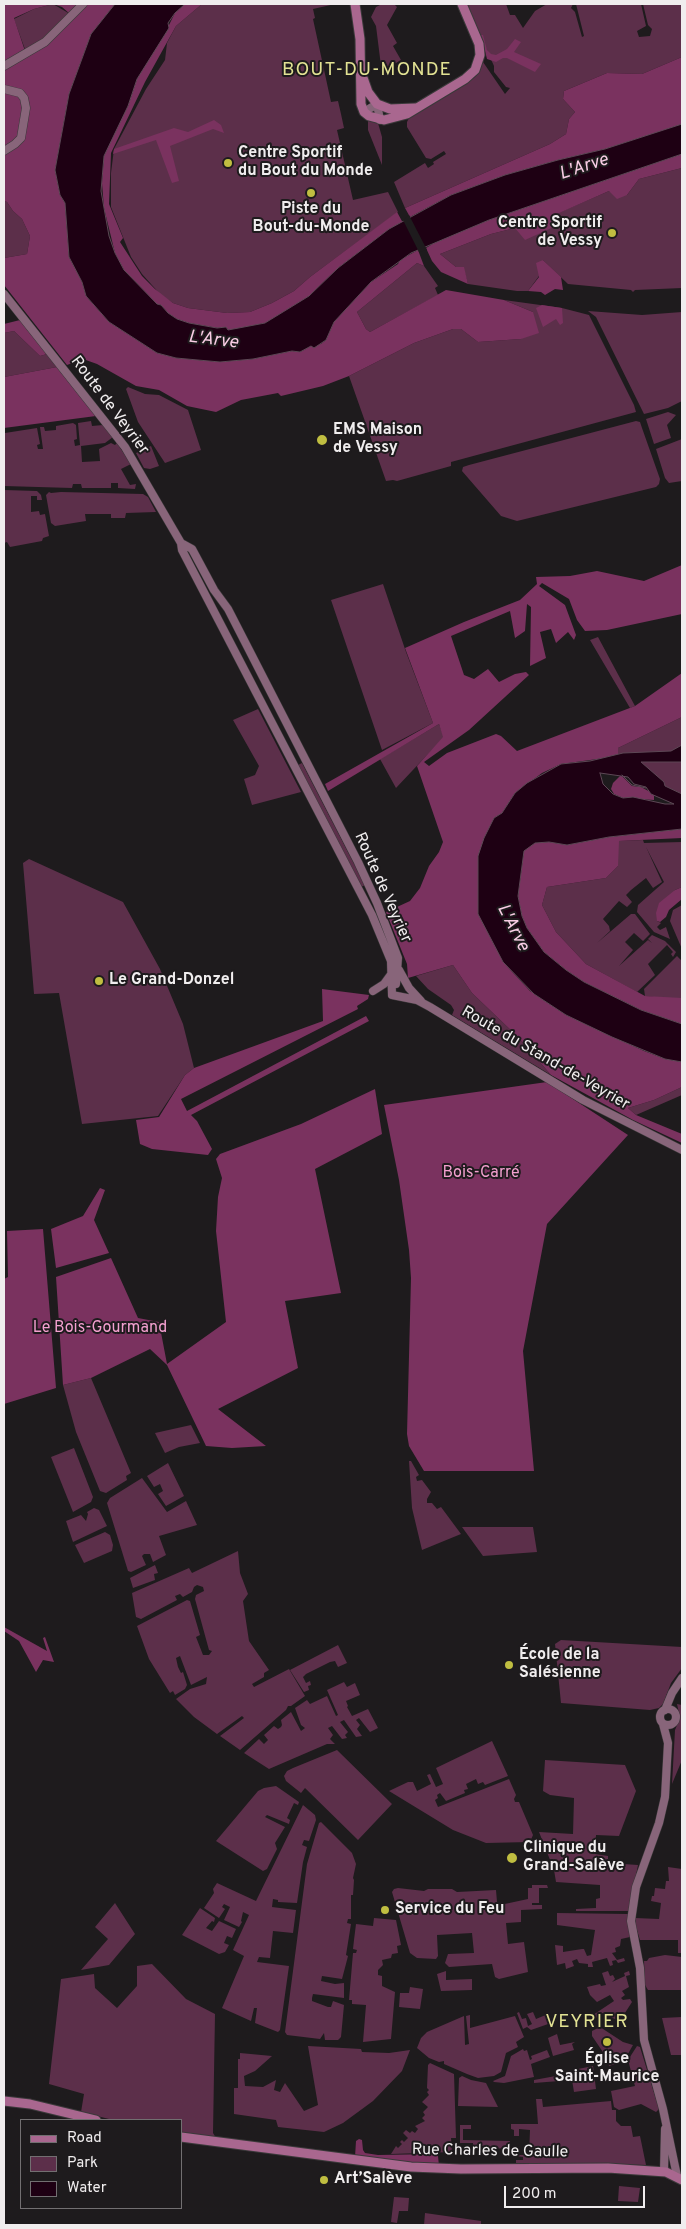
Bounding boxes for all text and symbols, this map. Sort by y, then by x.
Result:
district label: BOUT-DU-MONDE [280,60,454,82]
place label: Centre Sportif du Bout du Monde [238,144,373,182]
water label: L'Arve [557,150,611,186]
marker: Centre Sportif du Bout du Monde [222,157,234,169]
marker: Piste du Bout-du-Monde [305,187,317,199]
place label: Piste du Bout-du-Monde [253,200,369,238]
place label: Centre Sportif de Vessy [498,214,602,252]
marker: Centre Sportif de Vessy [606,227,618,239]
water label: L'Arve [187,327,239,355]
street label: Route de Veyrier [66,353,152,459]
place label: EMS Maison de Vessy [333,421,422,459]
marker: EMS Maison de Vessy [315,433,329,447]
street label: Route de Veyrier [349,830,415,946]
water label: L'Arve [491,901,533,955]
place label: Le Grand-Donzel [109,971,234,991]
marker: Le Grand-Donzel [93,975,105,987]
street label: Route du Stand-de-Veyrier [457,1003,633,1115]
park label: Bois-Carré [442,1164,520,1184]
park label: Le Bois-Gourmand [33,1319,167,1339]
place label: École de la Salésienne [519,1646,601,1684]
marker: École de la Salésienne [503,1659,515,1671]
place label: Clinique du Grand-Salève [523,1839,625,1877]
marker: Clinique du Grand-Salève [505,1851,519,1865]
place label: Service du Feu [395,1900,504,1920]
marker: Service du Feu [379,1904,391,1916]
district label: VEYRIER [544,2012,630,2034]
marker: Église Saint-Maurice [601,2036,613,2048]
place label: Église Saint-Maurice [555,2050,659,2088]
legend [20,2119,182,2209]
text: Road [67,2129,102,2148]
street label: Rue Charles de Gaulle [412,2141,568,2163]
text: Park [67,2154,98,2173]
place label: Art’Salève [334,2170,412,2190]
marker: Art’Salève [318,2174,330,2186]
scale bar [506,2176,647,2208]
text: Water [67,2179,106,2198]
text: 200 m [512,2185,557,2204]

